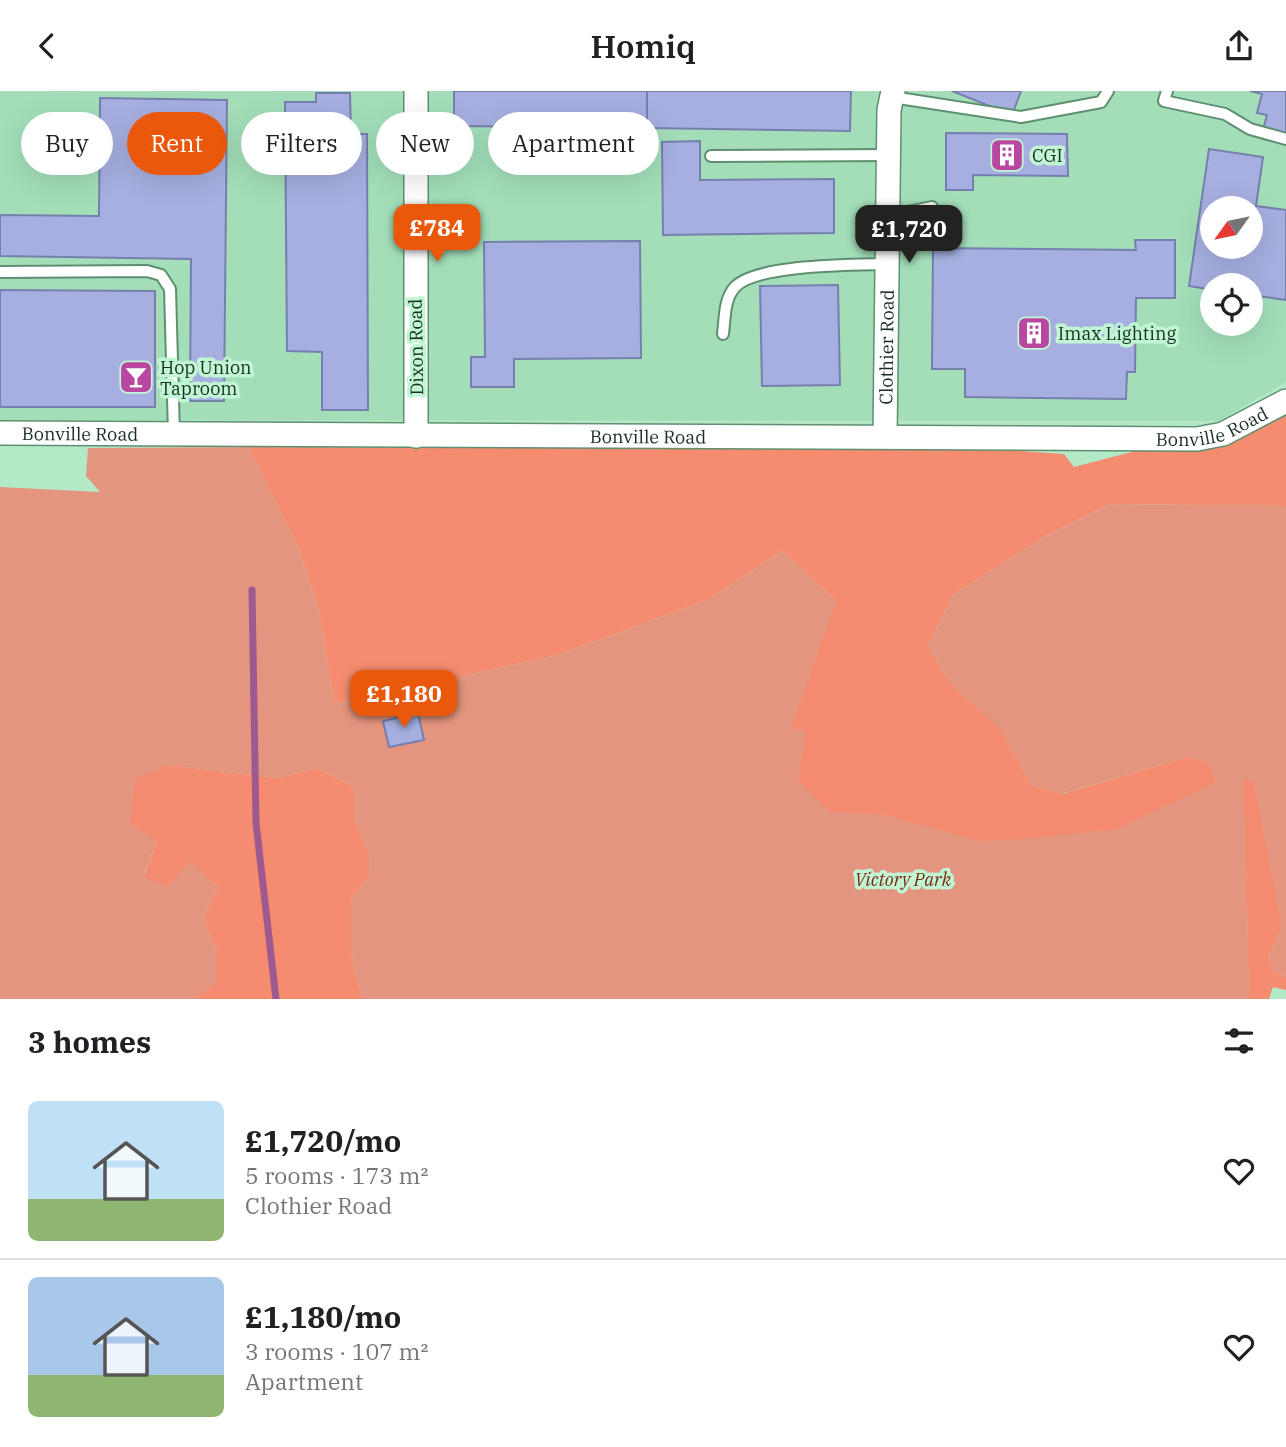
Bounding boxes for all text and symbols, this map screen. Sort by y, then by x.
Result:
text: Homiq [590,25,696,67]
icon: back [28,27,66,65]
icon: share [1220,27,1258,65]
chip: Buy [21,112,113,175]
chip: Rent [127,112,227,175]
chip: Filters [241,112,362,175]
chip: New [376,112,474,175]
chip: Apartment [488,112,659,175]
building icon: CGI [988,136,1026,174]
place label: CGI [1032,144,1063,167]
north arrow [1200,196,1264,259]
map controls [1200,196,1263,336]
pin: £784 [396,205,478,264]
pin: £1,720 [852,205,966,265]
text: £784 [409,212,465,242]
text: £1,720 [871,213,947,243]
button: locate [1200,273,1263,336]
street label: Clothier Road [874,289,898,405]
street label: Dixon Road [404,298,428,396]
building icon: Imax Lighting [1015,314,1053,352]
place label: Imax Lighting [1058,322,1176,345]
place label: Hop Union Taproom [160,356,252,400]
bar icon: Hop Union Taproom [117,358,155,396]
street label: Bonville Road [1156,401,1272,451]
street label: Bonville Road [22,422,138,445]
street label: Bonville Road [590,424,706,448]
pin: £1,180 [347,671,461,730]
text: £1,180 [366,678,442,708]
park label: Victory Park [855,868,952,891]
text: 3 homes [28,1022,151,1061]
icon: filters [1220,1022,1258,1060]
text: £1,720/mo [245,1121,401,1160]
icon: home [84,1129,168,1213]
icon: heart [1220,1152,1258,1190]
text: 5 rooms · 173 m² [245,1160,428,1190]
text: Clothier Road [245,1190,392,1220]
text: £1,180/mo [245,1297,401,1336]
icon: home [84,1305,168,1389]
icon: heart [1220,1328,1258,1366]
text: 3 rooms · 107 m² [245,1336,428,1366]
text: Apartment [245,1366,363,1396]

